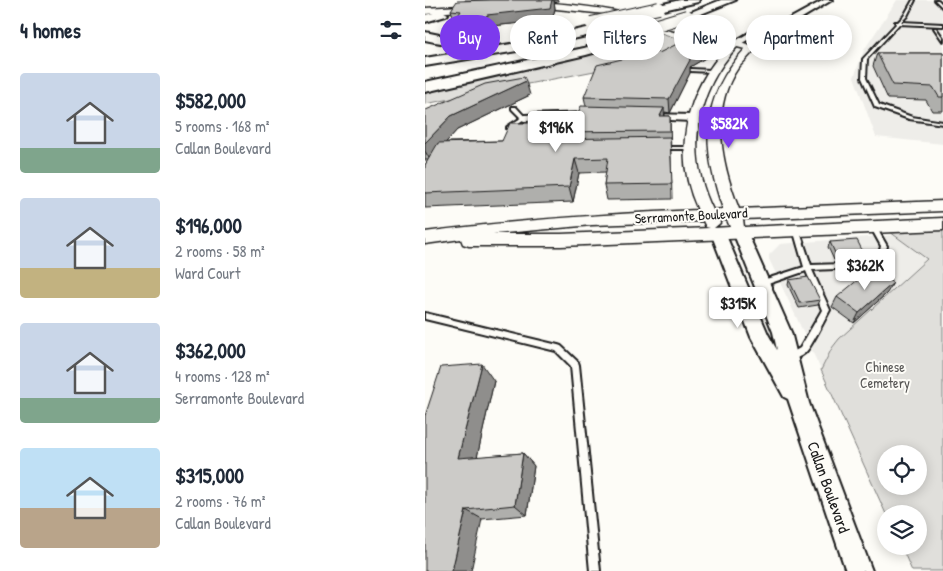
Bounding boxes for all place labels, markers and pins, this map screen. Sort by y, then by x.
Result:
pin: $582K [694,106,764,149]
pin: $196K [521,110,591,153]
pin: $362K [830,248,900,291]
pin: $315K [703,286,773,329]

